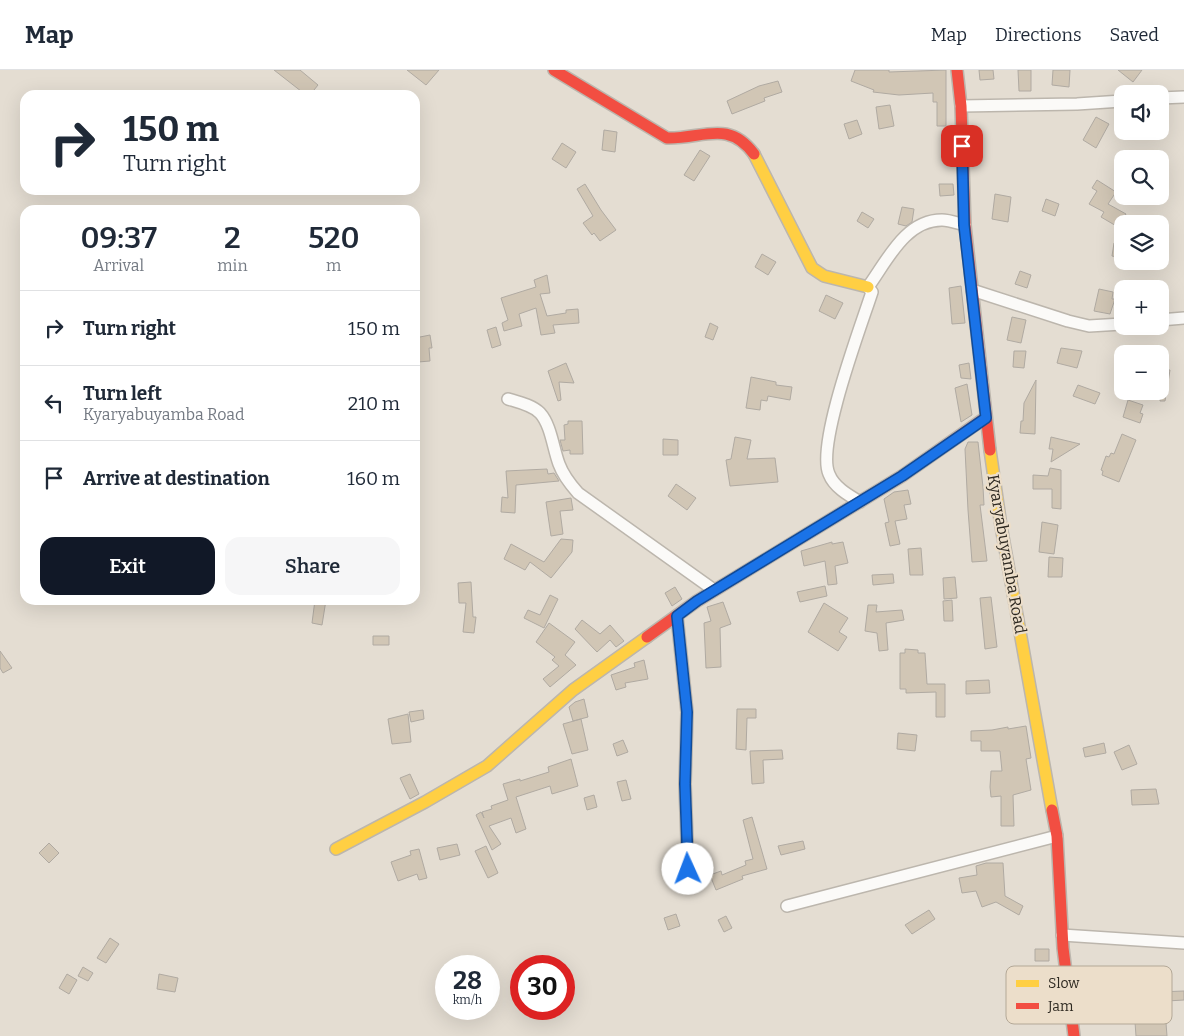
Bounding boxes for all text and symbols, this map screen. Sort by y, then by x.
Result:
text: Map [25,21,74,49]
text: Map [931,24,967,46]
text: Directions [995,24,1082,46]
text: Saved [1110,24,1159,46]
map controls [1114,85,1169,400]
button: sound [1114,85,1169,140]
text: 150 m [123,108,219,150]
icon: right [40,110,105,175]
pin [941,125,983,167]
icon: arrive [948,132,976,160]
text: Turn right [123,150,226,177]
button: search [1114,150,1169,205]
button: layers [1114,215,1169,270]
text: 09:37 [80,220,157,256]
text: 2 [224,220,241,256]
text: 520 [308,220,360,256]
text: Arrival [93,256,144,275]
text: min [217,256,248,275]
text: m [326,256,341,275]
button: + [1114,280,1169,335]
icon: right [40,314,68,342]
text: Turn right [83,317,176,340]
text: 150 m [348,317,400,340]
button: − [1114,345,1169,400]
text: Turn left [83,382,162,405]
icon: left [40,389,68,417]
text: 210 m [348,392,400,415]
text: Kyaryabuyamba Road [83,405,245,424]
icon: arrive [40,464,68,492]
text: Arrive at destination [83,467,270,490]
text: 160 m [347,467,400,490]
street label: Kyaryabuyamba Road [984,473,1030,636]
button: Exit [40,537,215,595]
button: Share [225,537,400,595]
position arrow [661,842,713,894]
speed limit sign: 30 [510,955,575,1020]
text: 28 [453,966,482,996]
legend [1006,966,1172,1024]
text: Slow [1048,975,1080,992]
text: km/h [453,993,482,1007]
text: Jam [1047,998,1074,1015]

